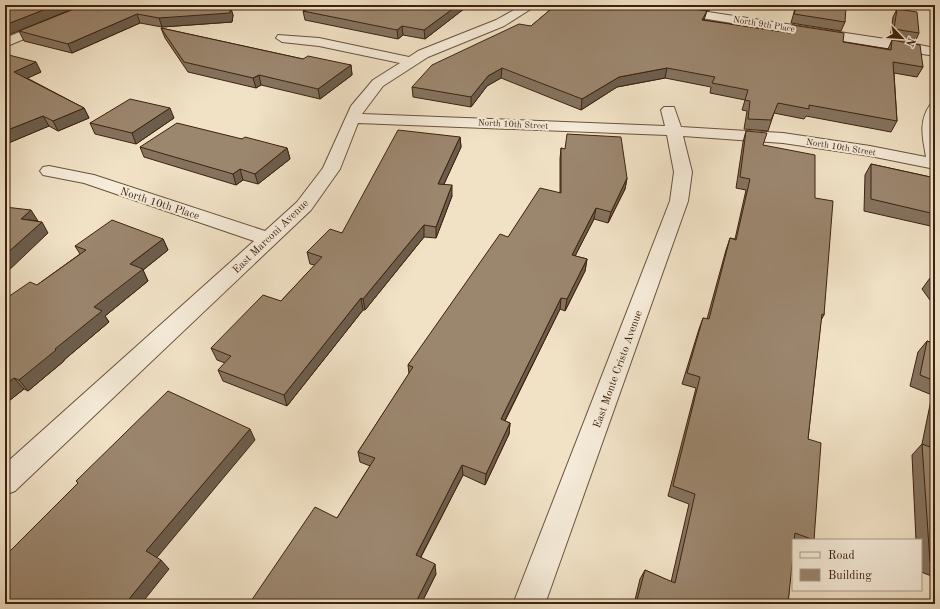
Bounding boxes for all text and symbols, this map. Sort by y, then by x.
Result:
street label: North 9th Place [732,15,795,34]
north arrow [882,18,922,58]
text: N [903,35,916,48]
street label: North 10th Street [478,118,548,131]
street label: North 10th Street [805,138,876,157]
street label: North 10th Place [118,186,201,222]
street label: East Marconi Avenue [231,198,311,276]
street label: East Monte Cristo Avenue [592,309,645,430]
legend [792,539,922,591]
text: Road [828,550,855,562]
text: Building [828,570,872,582]

